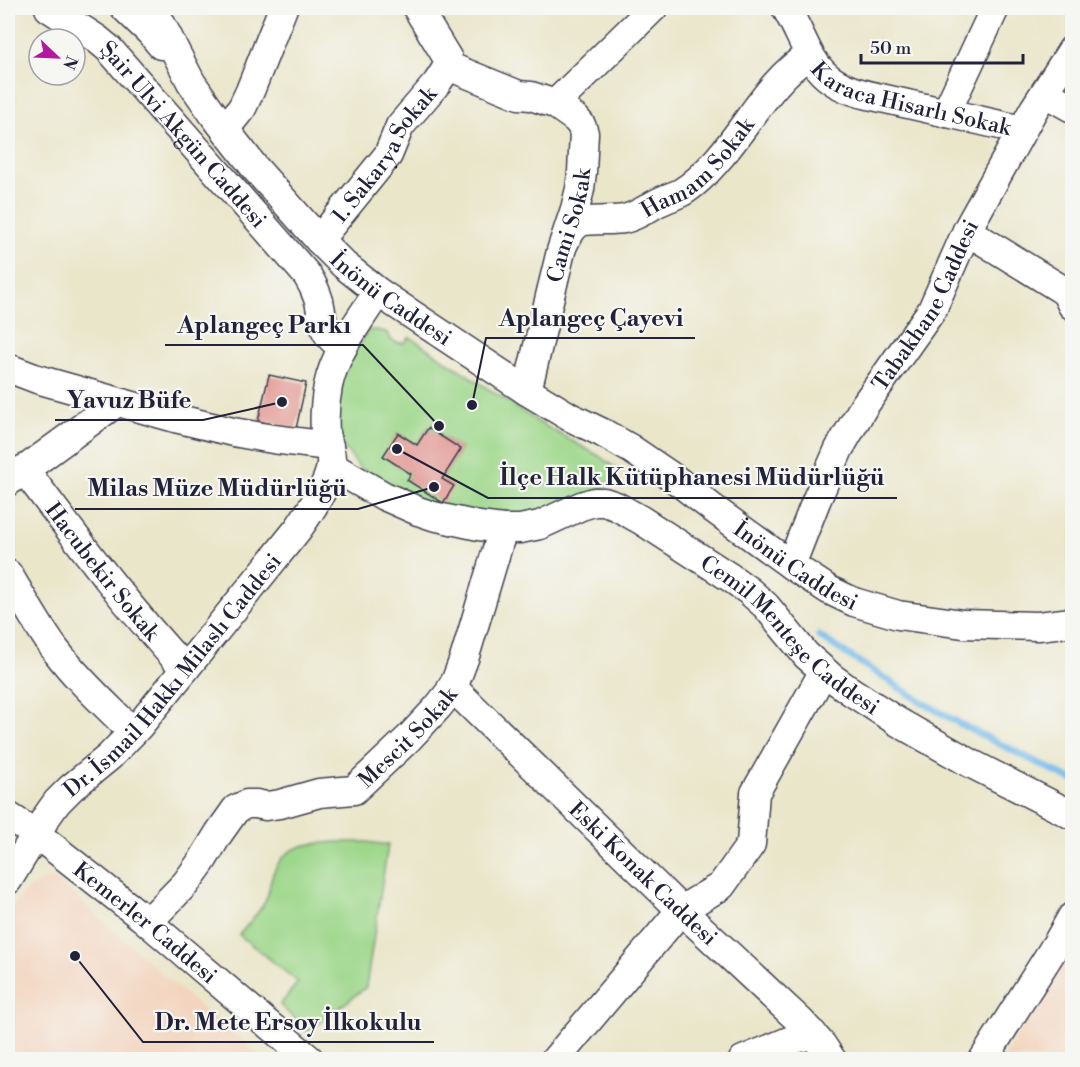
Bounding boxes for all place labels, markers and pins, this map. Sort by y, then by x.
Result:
callout: Aplangeç Çayevi [486,296,695,338]
callout: Aplangeç Parkı [165,303,363,345]
callout: Yavuz Büfe [55,378,203,420]
callout: İlçe Halk Kütüphanesi Müdürlüğü [488,456,897,498]
callout: Milas Müze Müdürlüğü [75,467,358,509]
callout: Dr. Mete Ersoy İlkokulu [143,1000,434,1042]

